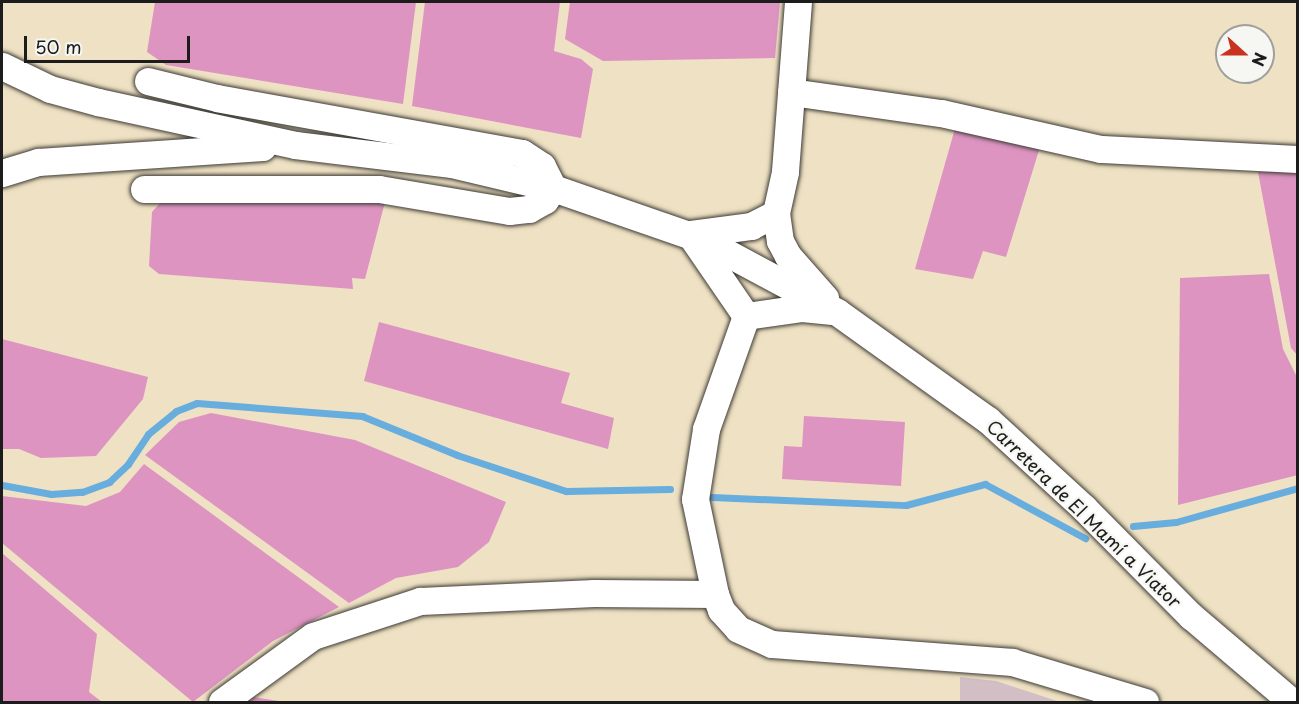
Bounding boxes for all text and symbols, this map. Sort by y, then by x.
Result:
scale bar [27,24,194,62]
north arrow [1215,24,1275,84]
text: 50 m [35,33,82,60]
text: N [1246,50,1273,70]
street label: Carretera de El Mamí a Viator [981,414,1187,614]

